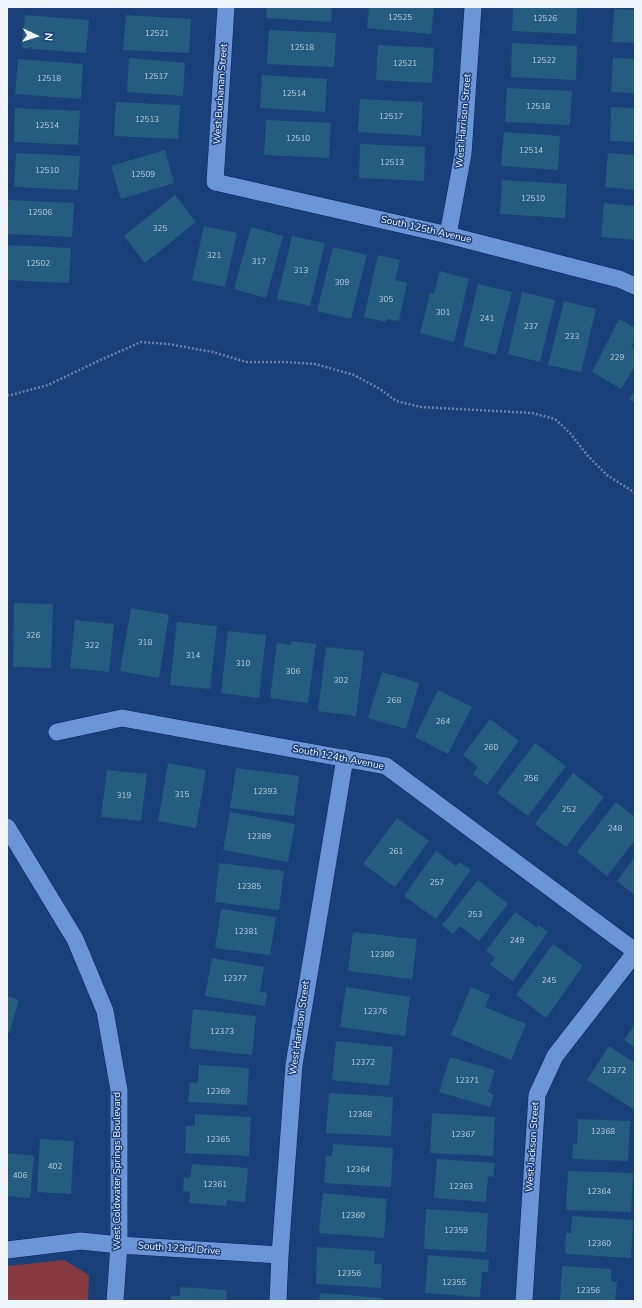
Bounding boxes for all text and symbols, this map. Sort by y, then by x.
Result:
house number: 12525 [388,13,412,23]
house number: 12526 [533,14,557,24]
north arrow [16,16,56,56]
house number: 12521 [145,29,169,39]
text: N [41,32,56,41]
street label: West Buchanan Street [211,43,231,145]
house number: 12518 [290,43,314,53]
house number: 12522 [532,56,556,66]
house number: 12521 [393,59,417,69]
house number: 12517 [144,72,168,82]
street label: West Harrison Street [454,73,474,169]
house number: 12518 [37,74,61,84]
house number: 12514 [282,89,306,99]
house number: 12518 [526,102,550,112]
house number: 12517 [379,112,403,122]
house number: 12513 [135,115,159,125]
house number: 12514 [35,121,59,131]
house number: 12510 [286,134,310,144]
house number: 12514 [519,146,543,156]
house number: 12513 [380,158,404,168]
house number: 12510 [35,166,59,176]
house number: 12509 [131,170,155,180]
house number: 12510 [521,194,545,204]
house number: 12506 [28,208,52,218]
street label: South 125th Avenue [379,214,473,246]
house number: 325 [153,224,167,234]
house number: 321 [207,251,221,261]
house number: 317 [252,257,266,267]
house number: 12502 [26,259,50,269]
house number: 313 [294,266,308,276]
house number: 309 [335,278,349,288]
house number: 305 [379,295,393,305]
house number: 301 [436,308,450,318]
house number: 241 [480,314,494,324]
house number: 237 [524,322,538,332]
house number: 233 [565,332,579,342]
house number: 229 [610,353,624,363]
house number: 326 [26,631,40,641]
house number: 318 [138,638,152,648]
house number: 322 [85,641,99,651]
house number: 314 [186,651,200,661]
house number: 310 [236,659,250,669]
house number: 306 [286,667,300,677]
house number: 302 [334,676,348,686]
house number: 268 [387,696,401,706]
house number: 264 [436,717,450,727]
street label: South 124th Avenue [291,743,385,773]
house number: 260 [484,743,498,753]
house number: 256 [524,774,538,784]
house number: 12393 [253,787,277,797]
house number: 315 [175,790,189,800]
house number: 319 [117,791,131,801]
house number: 252 [562,805,576,815]
house number: 248 [608,824,622,834]
house number: 12389 [247,832,271,842]
house number: 261 [389,847,403,857]
house number: 257 [430,878,444,888]
house number: 12385 [237,882,261,892]
house number: 253 [468,910,482,920]
house number: 12381 [234,927,258,937]
house number: 249 [510,936,524,946]
house number: 12380 [370,950,394,960]
house number: 12377 [223,974,247,984]
house number: 245 [542,976,556,986]
street label: West Harrison Street [287,980,313,1076]
house number: 12376 [363,1007,387,1017]
house number: 12373 [210,1027,234,1037]
house number: 12372 [351,1058,375,1068]
house number: 12372 [602,1066,626,1076]
house number: 12371 [455,1076,479,1086]
house number: 12369 [206,1087,230,1097]
street label: West Coldwater Springs Boulevard [112,1092,124,1250]
street label: West Jackson Street [524,1101,542,1193]
house number: 12368 [348,1110,372,1120]
house number: 12368 [591,1127,615,1137]
house number: 12367 [451,1130,475,1140]
house number: 12365 [206,1135,230,1145]
house number: 402 [48,1162,62,1172]
house number: 12364 [346,1165,370,1175]
house number: 406 [13,1171,27,1181]
house number: 12361 [203,1180,227,1190]
house number: 12363 [449,1182,473,1192]
house number: 12364 [587,1187,611,1197]
house number: 12360 [341,1211,365,1221]
house number: 12359 [444,1226,468,1236]
house number: 12360 [587,1239,611,1249]
street label: South 123rd Drive [137,1240,221,1258]
house number: 12356 [337,1269,361,1279]
house number: 12355 [442,1278,466,1288]
house number: 12356 [576,1286,600,1296]

